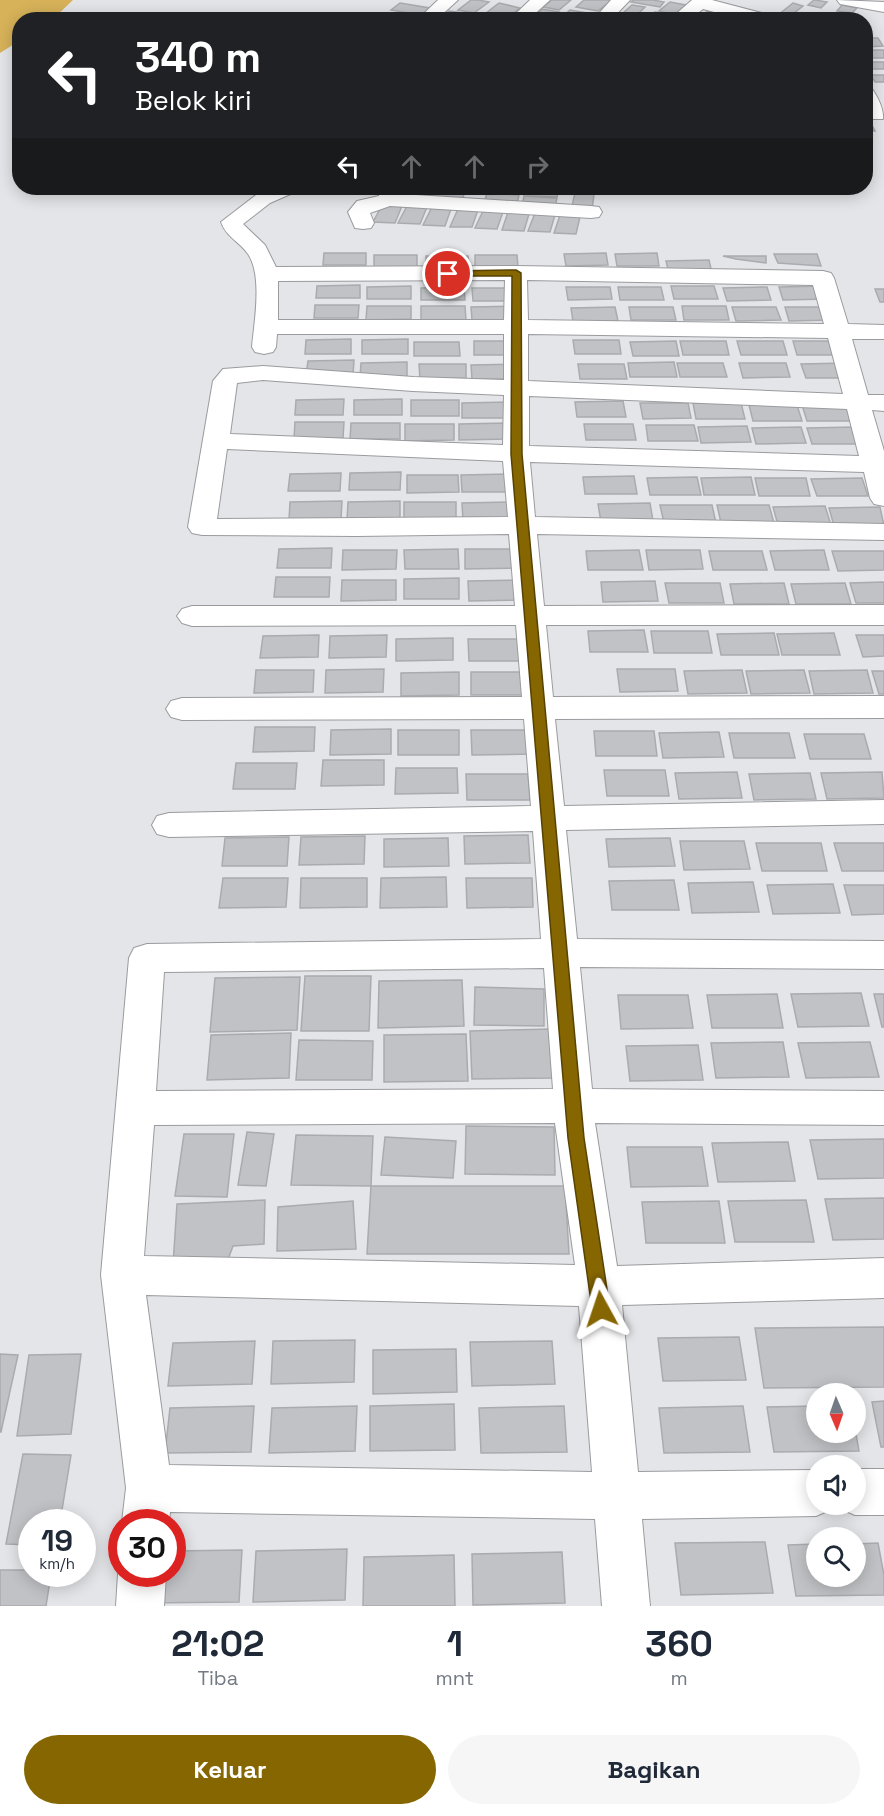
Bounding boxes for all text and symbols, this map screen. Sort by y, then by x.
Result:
text: 340 m [135,31,261,84]
icon: left [36,36,114,114]
text: Belok kiri [135,83,252,118]
icon: left [332,150,365,183]
icon: ahead [395,150,428,183]
icon: ahead [458,150,491,183]
icon: right [521,150,554,183]
pin [422,248,473,299]
icon: arrive [431,257,464,290]
position arrow [569,1277,633,1341]
north arrow [806,1383,866,1443]
map controls [806,1383,866,1587]
button: sound [806,1455,866,1515]
speed limit sign: 30 [108,1509,186,1587]
text: 19 [41,1521,73,1560]
button: search [806,1527,866,1587]
text: km/h [39,1554,75,1573]
text: 21:02 [171,1621,264,1667]
text: 1 [447,1621,463,1667]
text: 360 [645,1621,713,1667]
text: Tiba [197,1665,238,1691]
text: mnt [436,1665,474,1691]
text: m [670,1665,688,1691]
button: Keluar [24,1735,436,1804]
button: Bagikan [448,1735,860,1804]

